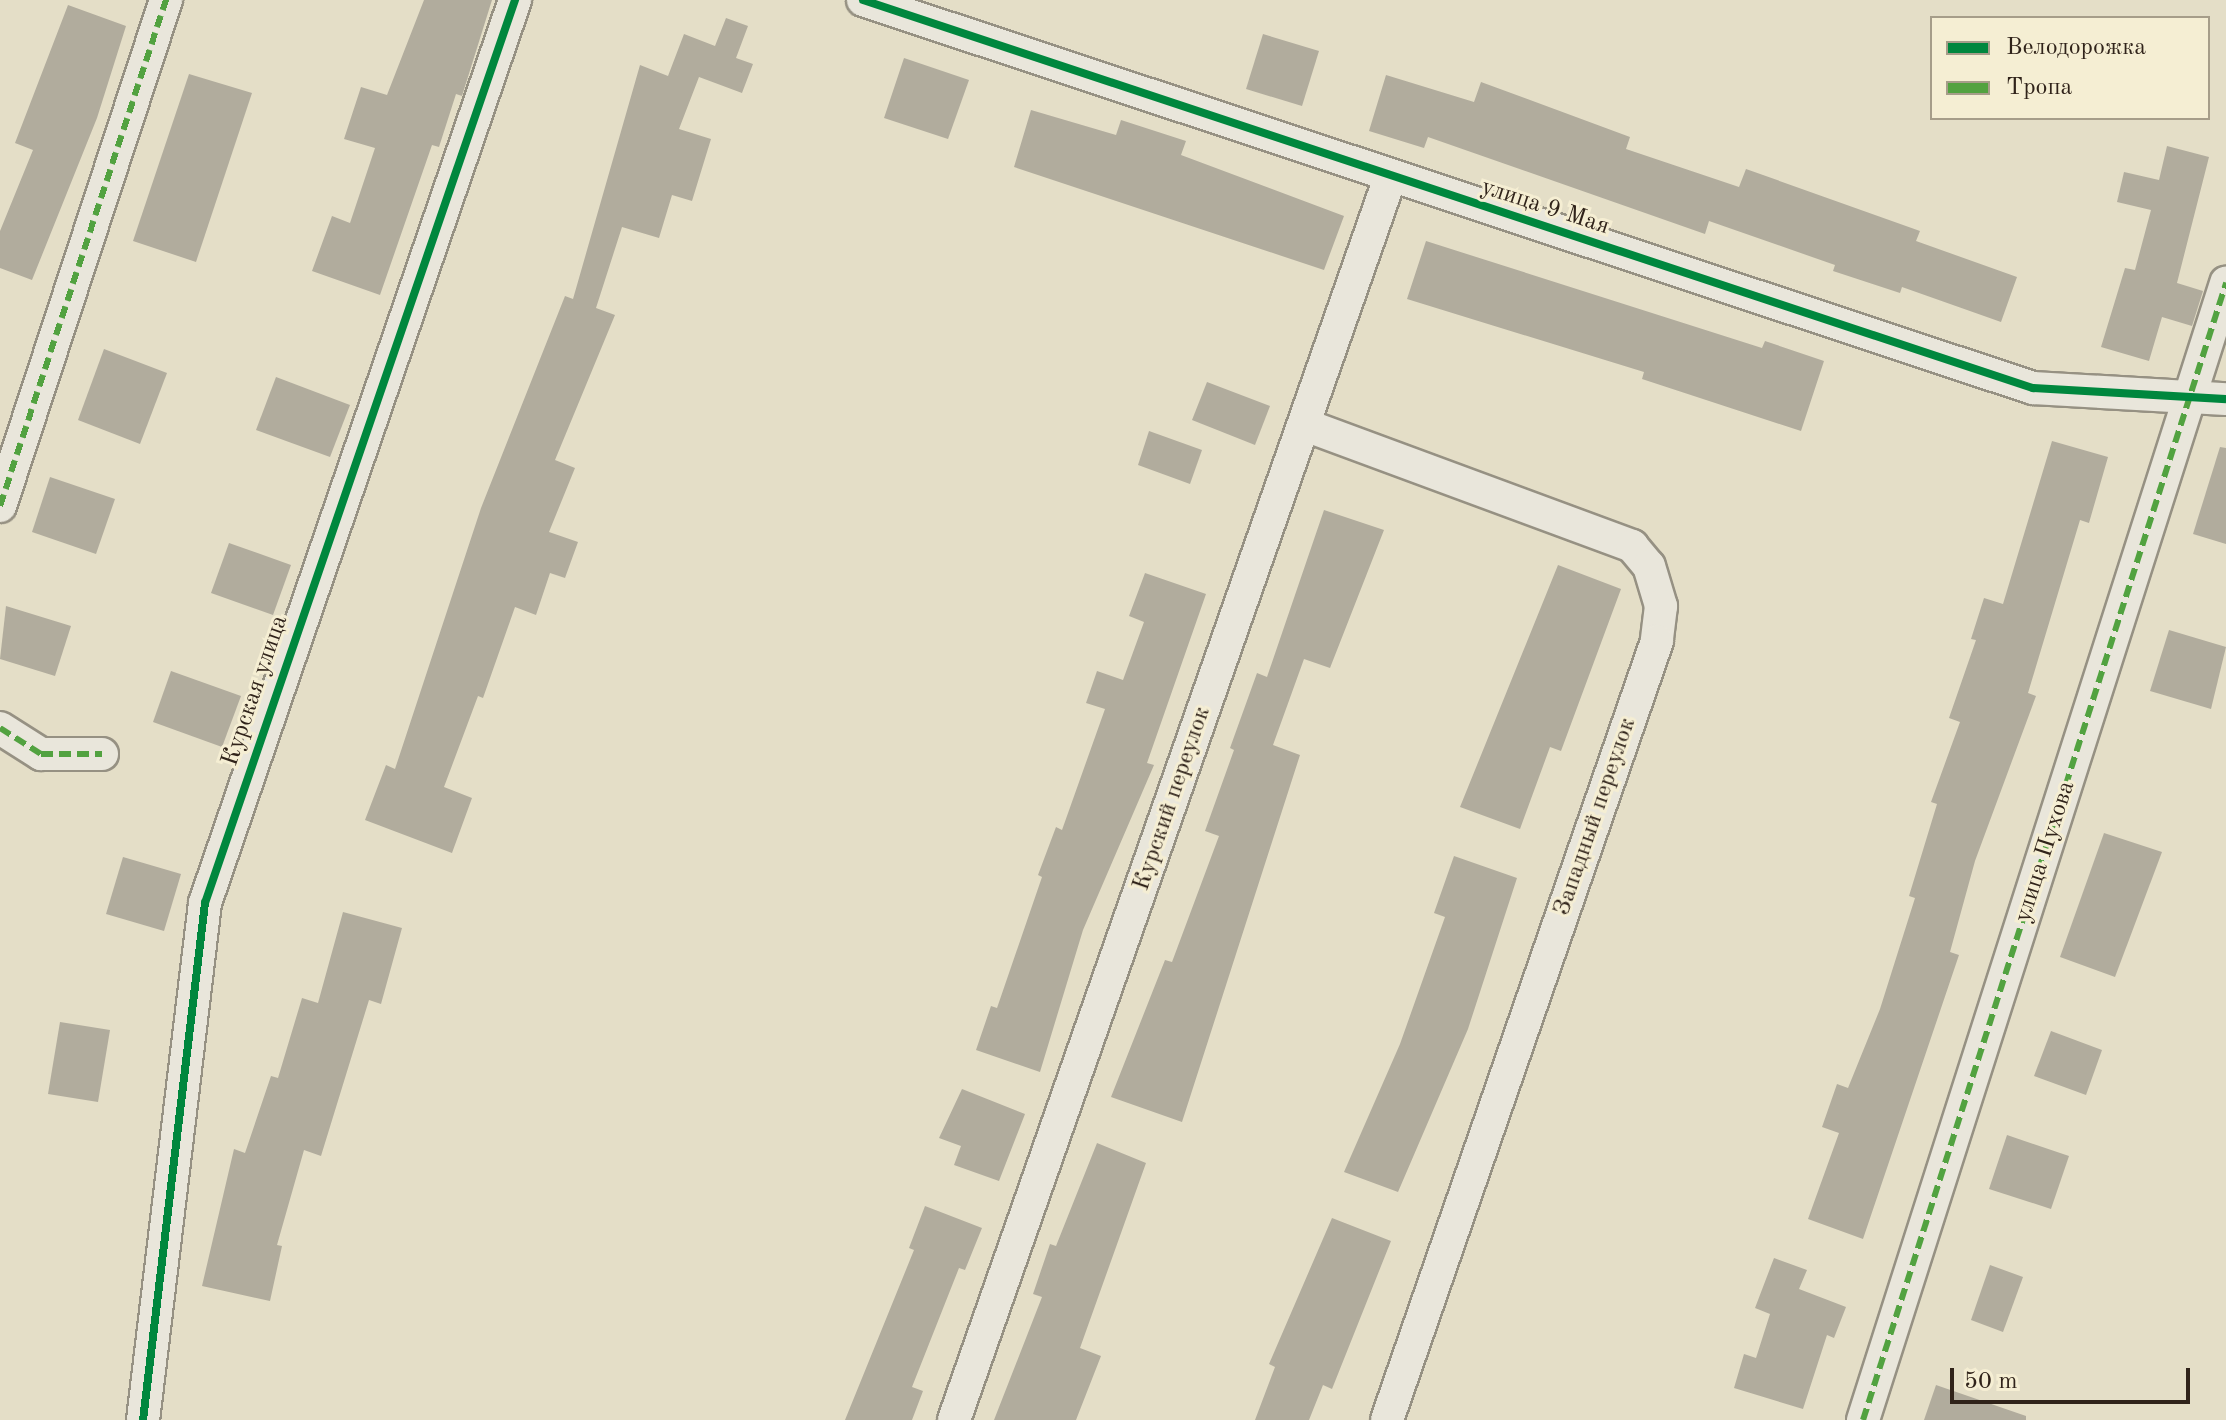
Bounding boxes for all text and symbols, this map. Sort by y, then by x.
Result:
legend [1930,16,2210,120]
text: Велодорожка [2006,36,2146,60]
text: Тропа [2006,76,2072,100]
street label: улица 9 Мая [1477,174,1613,242]
street label: Курская улица [217,612,295,770]
street label: Курский переулок [1128,703,1218,895]
street label: Западный переулок [1549,714,1643,920]
street label: улица Пухова [2010,778,2082,926]
scale bar [1954,1352,2194,1402]
text: 50 m [1964,1370,2018,1394]

